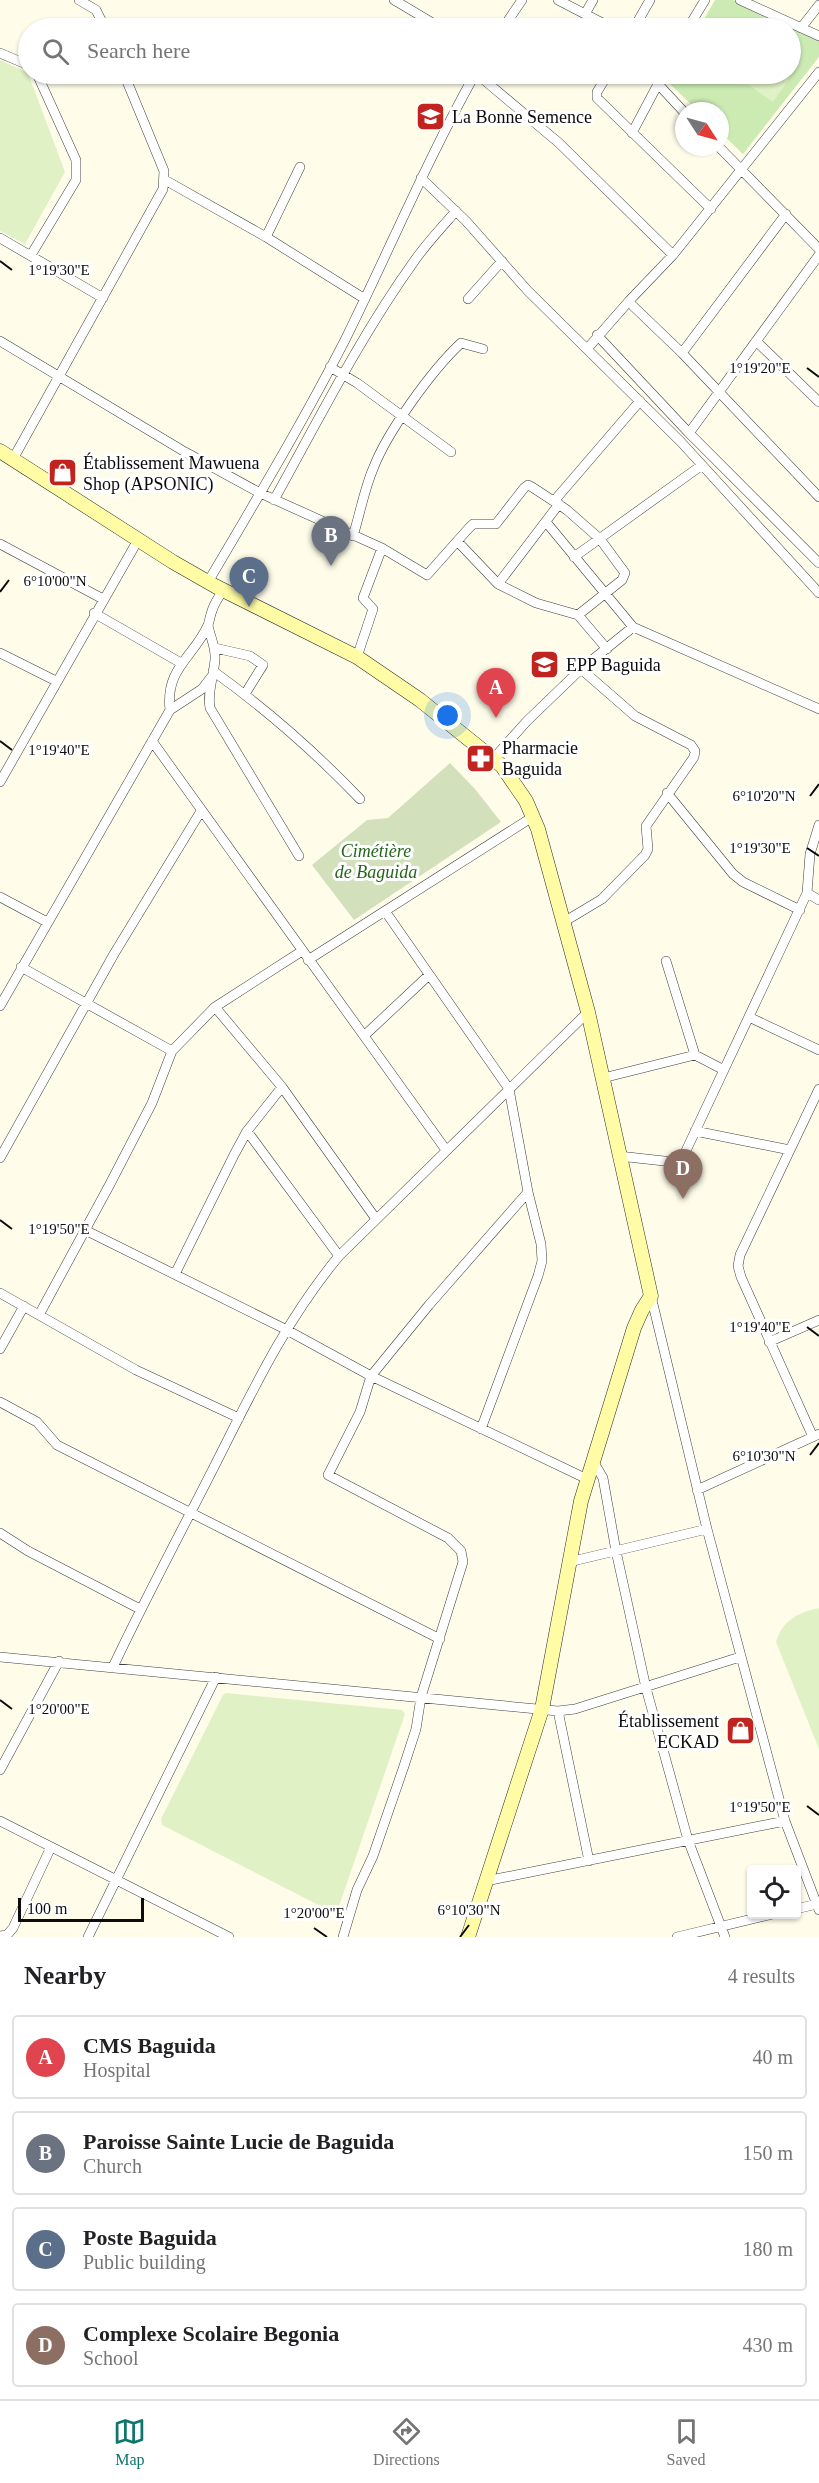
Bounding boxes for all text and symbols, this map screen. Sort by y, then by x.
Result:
search box [18,18,801,84]
icon: search [39,35,72,68]
text: Search here [87,38,190,63]
school or university icon: La Bonne Semence [415,101,447,133]
north arrow [675,102,729,156]
place label: La Bonne Semence [452,107,592,127]
text: 1°19'30"E [28,262,90,278]
text: 1°19'20"E [729,360,791,376]
place label: Établissement Mawuena Shop (APSONIC) [83,452,259,495]
shop icon: Établissement Mawuena Shop (APSONIC) [46,457,78,489]
pin: B [312,516,350,566]
pin: C [230,558,268,607]
text: 6°10'00"N [23,573,87,589]
school or university icon: EPP Baguida [529,649,561,681]
place label: EPP Baguida [566,655,661,675]
pin: A [476,668,516,718]
your location [433,701,462,730]
place label: Pharmacie Baguida [502,738,578,779]
text: 1°19'40"E [28,742,90,758]
pharmacy icon: Pharmacie Baguida [465,742,497,774]
text: 6°10'20"N [732,788,796,804]
text: 1°19'30"E [729,840,791,856]
park label: Cimétière de Baguida [335,841,417,882]
pin: D [664,1150,702,1199]
text: 1°19'50"E [28,1221,90,1237]
text: 1°19'40"E [729,1319,791,1335]
text: 6°10'30"N [732,1448,796,1464]
text: 1°20'00"E [28,1701,90,1717]
place label: Établissement ECKAD [618,1710,719,1752]
shop icon: Établissement ECKAD [724,1715,756,1747]
text: 1°19'50"E [729,1799,791,1815]
map controls [747,1865,801,1919]
button: locate [747,1865,801,1919]
scale bar [18,1895,144,1922]
text: 100 m [27,1900,67,1917]
text: 6°10'30"N [437,1902,501,1918]
text: 1°20'00"E [283,1905,345,1921]
text: Nearby [24,1961,106,1990]
text: 4 results [728,1965,795,1987]
text: CMS Baguida [83,2033,216,2058]
text: A [38,2046,53,2068]
text: 40 m [752,2046,793,2068]
text: Hospital [83,2059,151,2081]
text: Paroisse Sainte Lucie de Baguida [83,2129,394,2154]
text: B [39,2142,52,2164]
text: 150 m [742,2142,793,2164]
text: Church [83,2155,142,2177]
text: Poste Baguida [83,2225,217,2250]
text: C [38,2238,53,2260]
text: 180 m [742,2238,793,2260]
text: Public building [83,2251,206,2273]
text: Complexe Scolaire Begonia [83,2321,339,2346]
text: D [38,2334,53,2356]
text: 430 m [742,2334,793,2356]
text: School [83,2347,139,2369]
tab: Map [113,2415,146,2469]
tab: Directions [373,2415,440,2469]
tab: Saved [666,2415,706,2469]

